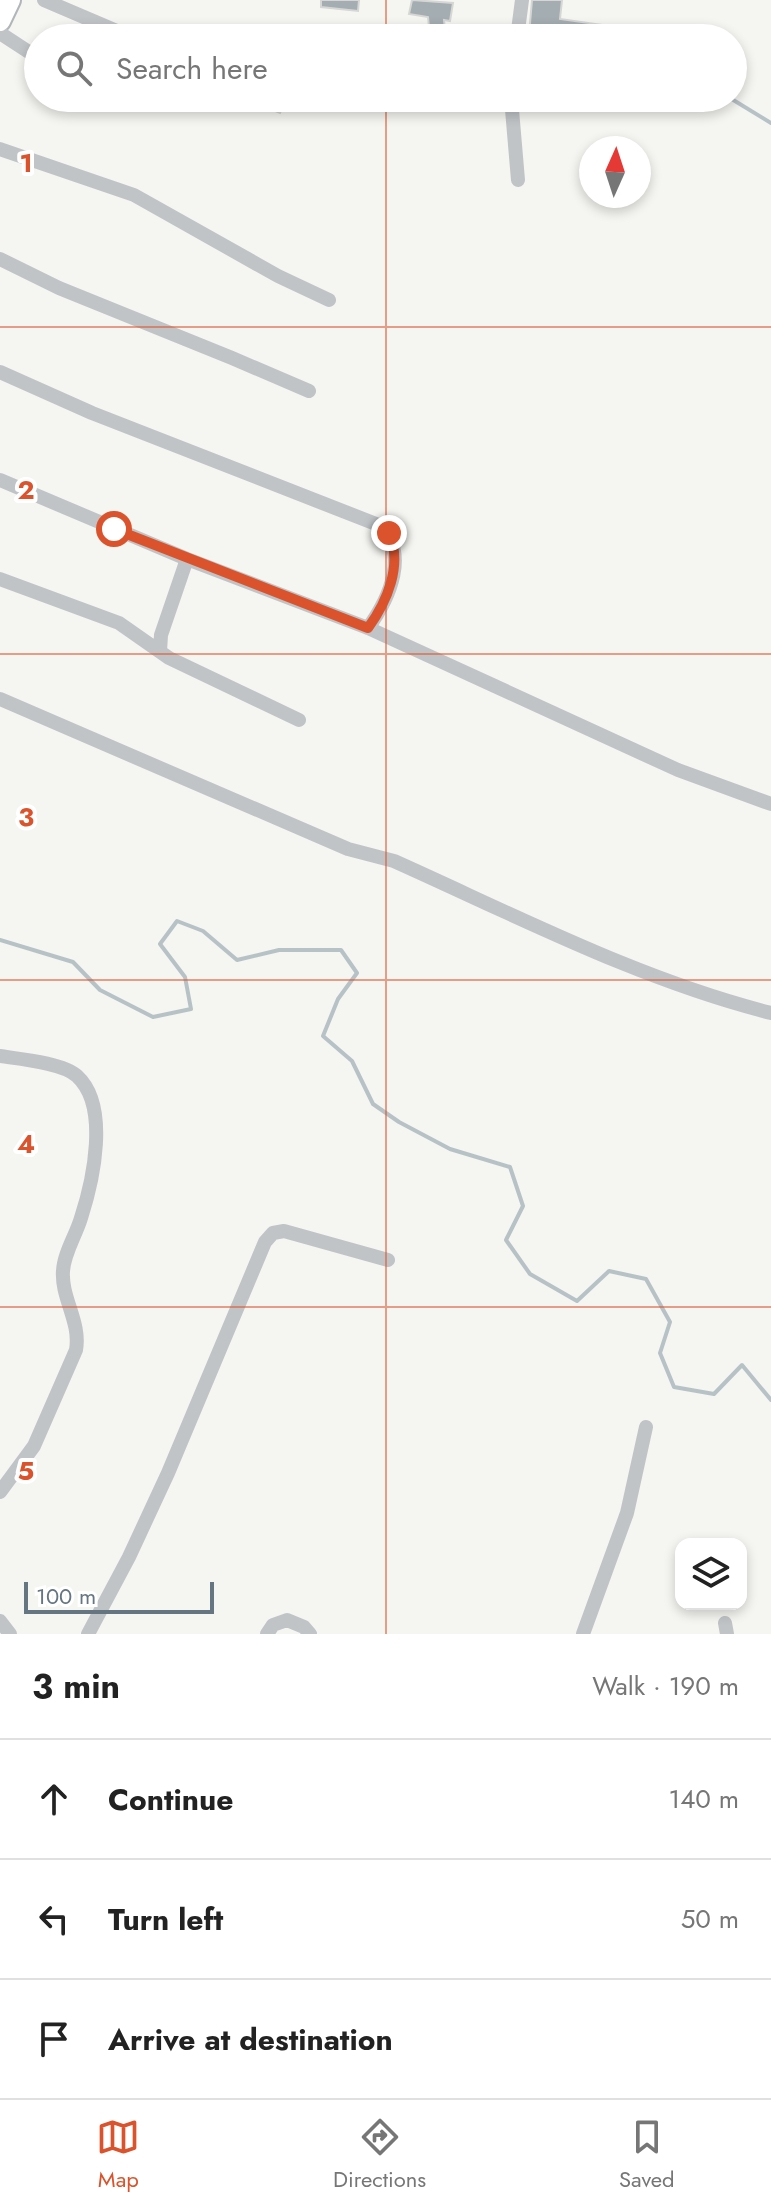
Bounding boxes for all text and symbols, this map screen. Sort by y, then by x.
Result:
search box [24,24,747,112]
icon: search [52,46,96,90]
text: Search here [116,47,268,90]
north arrow [579,136,651,208]
text: 1 [19,144,33,182]
text: 2 [17,471,35,509]
route start [96,511,132,547]
route end [371,515,407,551]
text: 3 [18,798,34,836]
text: 4 [17,1125,35,1163]
text: 5 [18,1452,34,1490]
map controls [675,1538,747,1610]
button: layers [675,1538,747,1610]
scale bar [24,1578,214,1614]
text: 100 m [36,1580,96,1612]
text: 3 min [32,1662,120,1711]
text: Walk · 190 m [592,1667,739,1705]
icon: ahead [32,1777,76,1821]
text: Continue [108,1778,234,1821]
text: 140 m [668,1780,739,1818]
icon: left [32,1897,76,1941]
text: Turn left [108,1898,223,1941]
text: 50 m [681,1900,739,1938]
icon: arrive [32,2017,76,2061]
text: Arrive at destination [108,2018,393,2061]
tab: Map [96,2115,140,2195]
tab: Directions [333,2115,426,2195]
tab: Saved [619,2115,675,2195]

